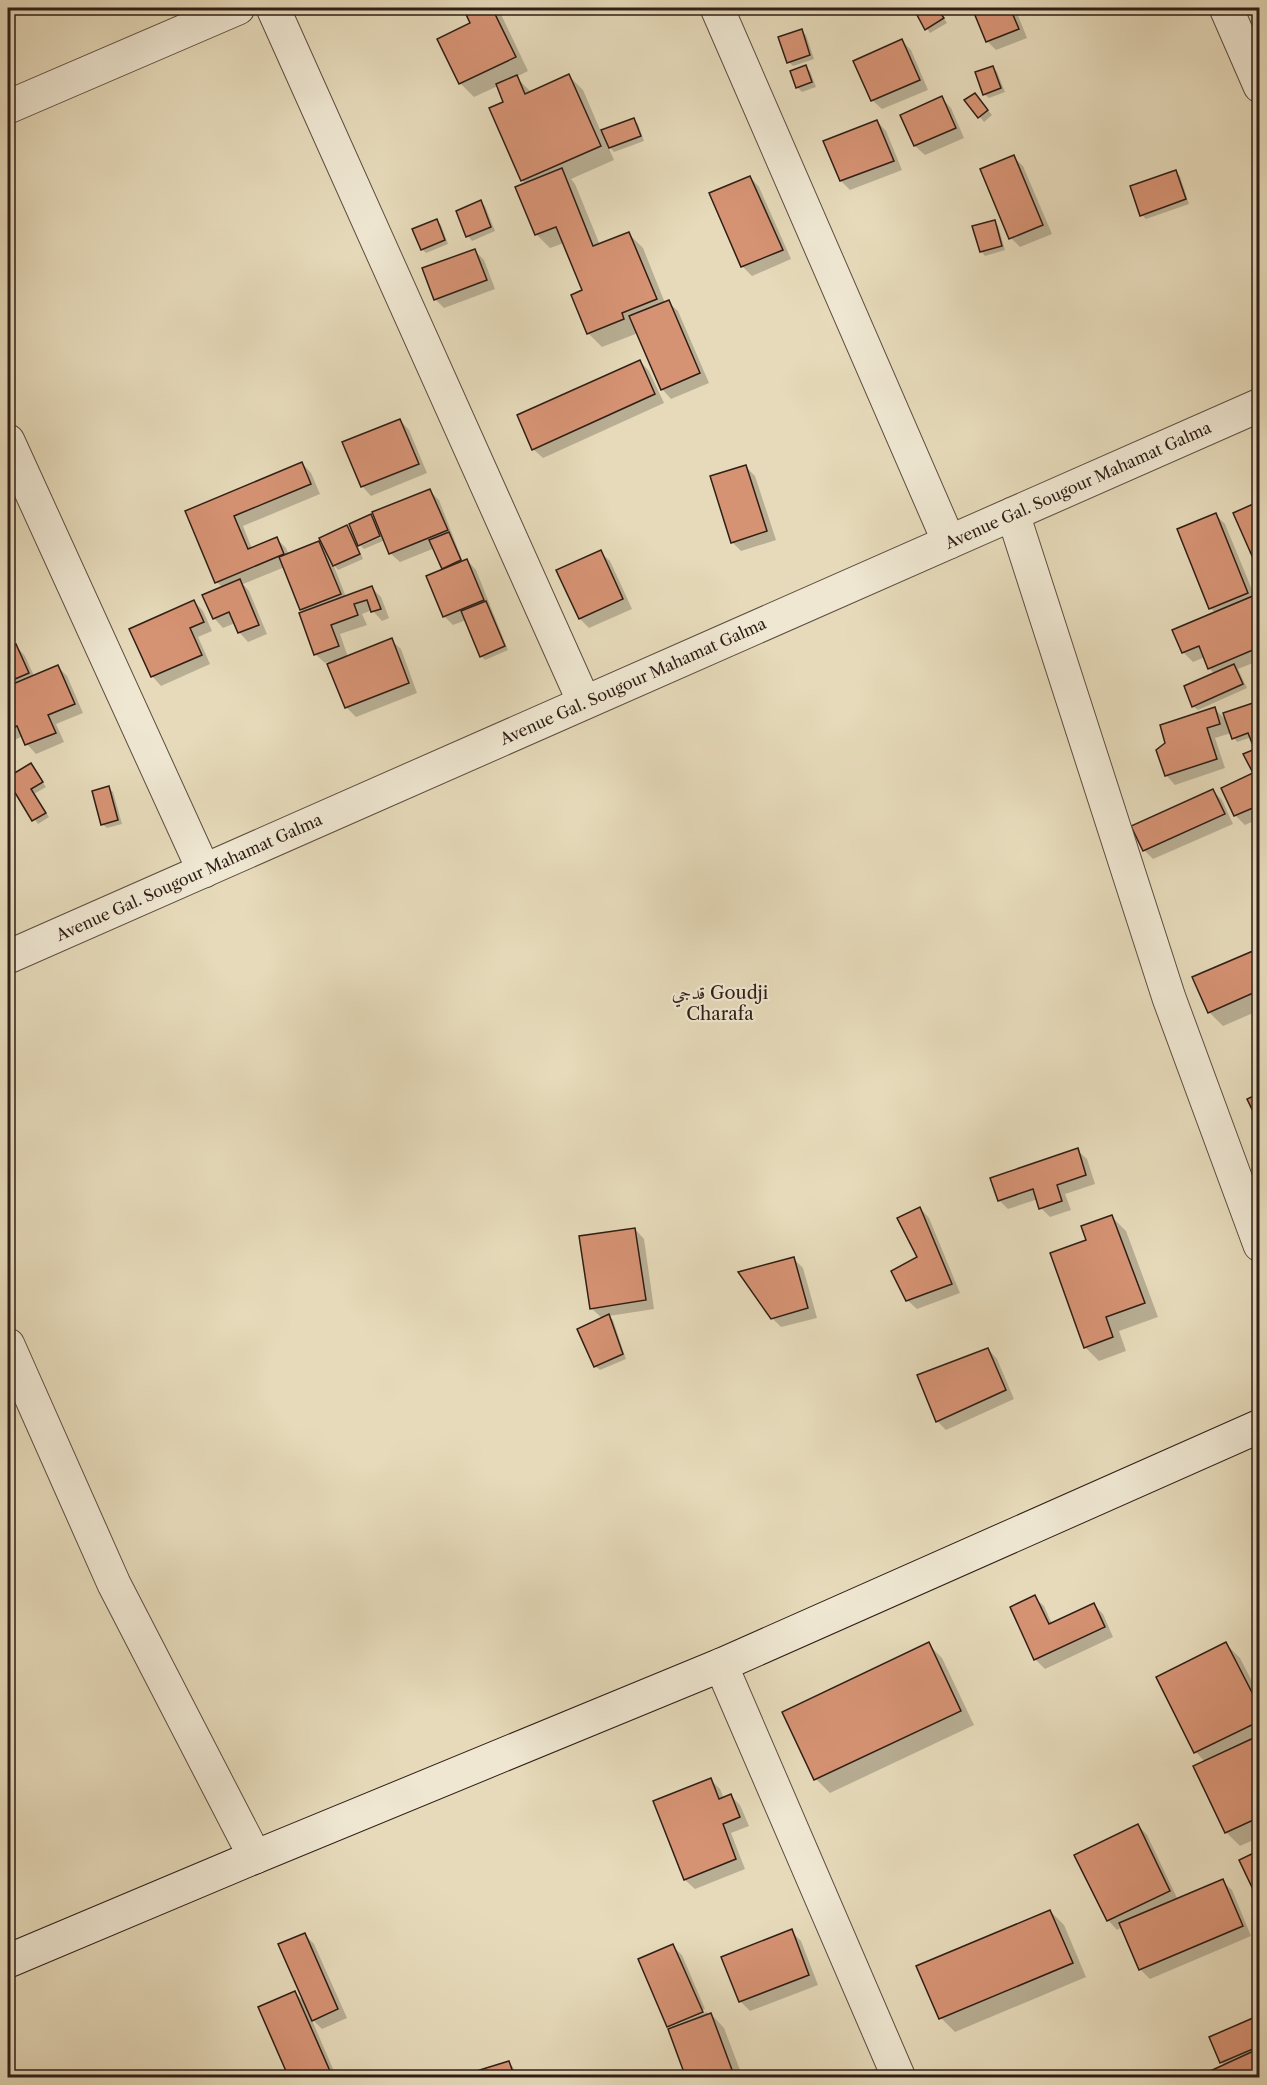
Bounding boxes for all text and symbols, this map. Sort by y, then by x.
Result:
street label: Avenue Gal. Sougour Mahamat Galma [941,417,1215,553]
street label: Avenue Gal. Sougour Mahamat Galma [496,613,770,749]
street label: Avenue Gal. Sougour Mahamat Galma [52,809,326,945]
district label: قدجي Goudji Charafa [672,982,769,1025]

